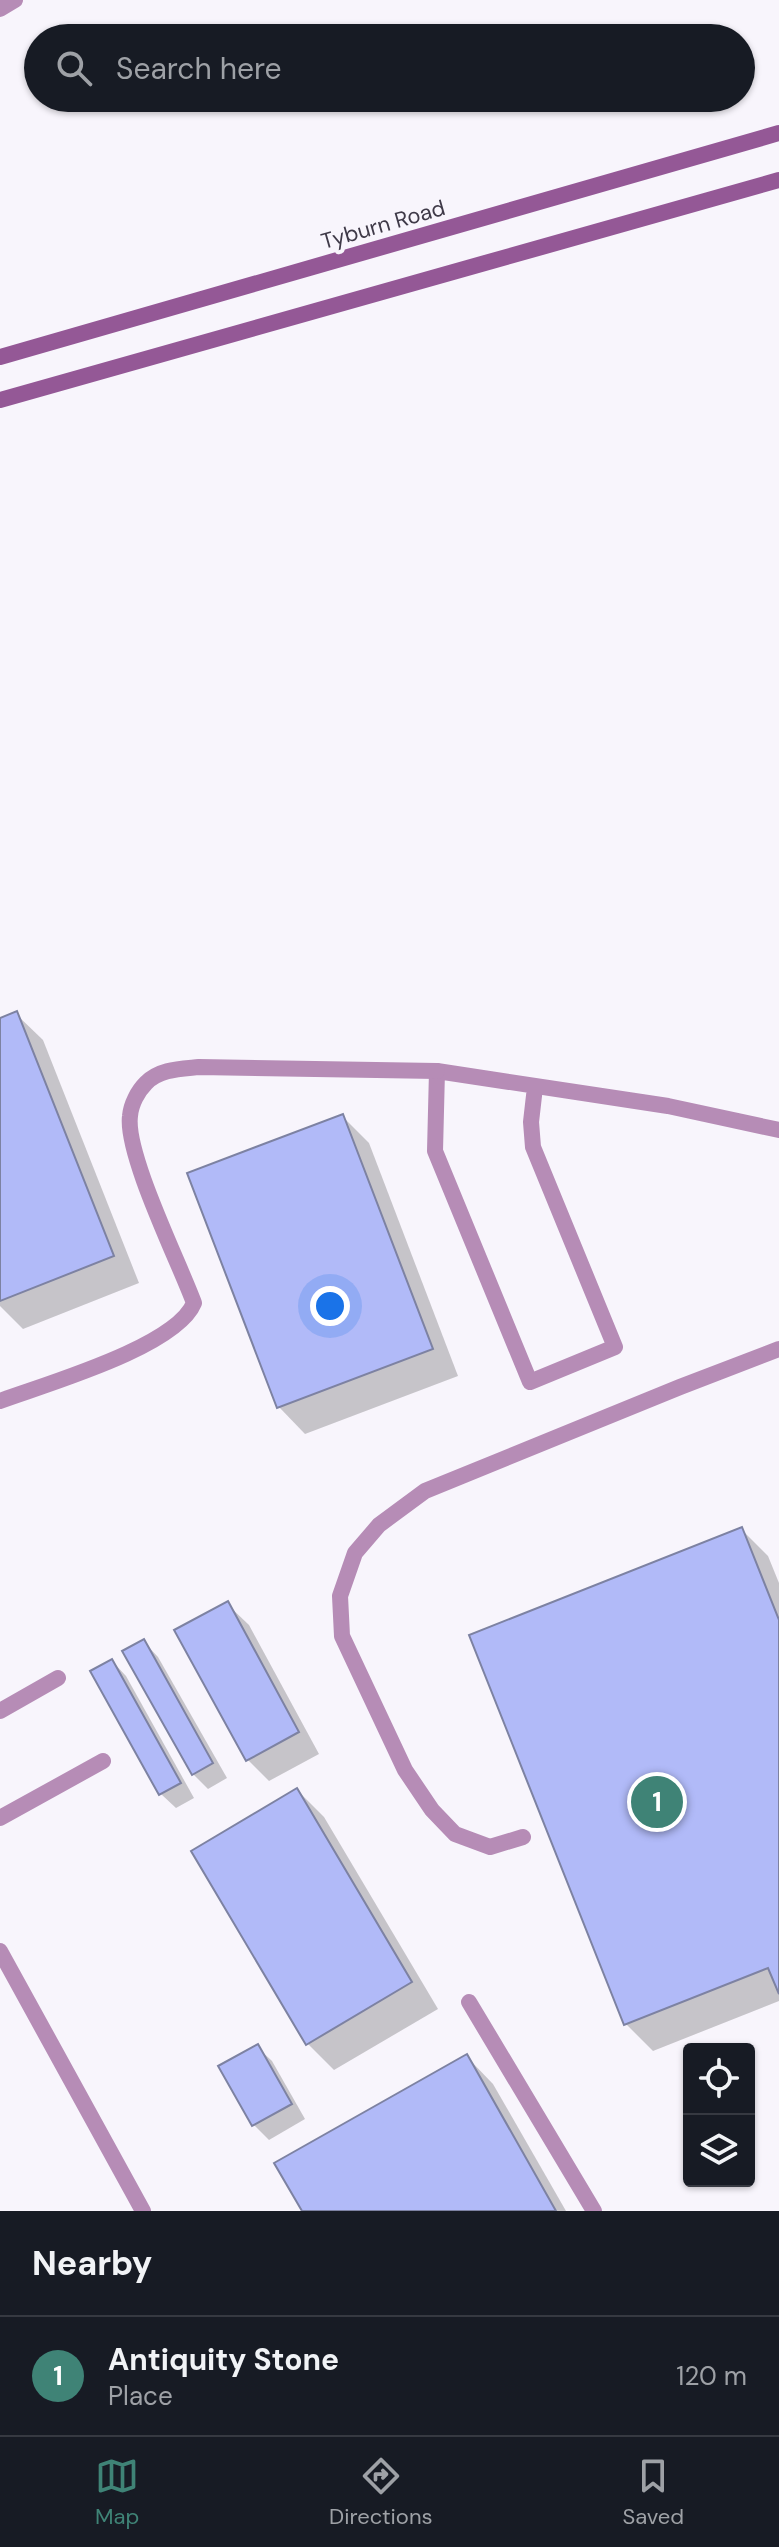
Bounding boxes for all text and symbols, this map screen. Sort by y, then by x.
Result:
search box [24,24,755,112]
icon: search [52,46,96,90]
text: Search here [116,49,282,88]
street label: Tyburn Road [318,193,449,256]
your location [310,1286,350,1326]
pin: 1 [631,1772,683,1832]
map controls [683,2043,755,2187]
button: locate [683,2043,755,2115]
button: layers [683,2115,755,2187]
text: Nearby [32,2241,152,2286]
text: Antiquity Stone [108,2340,339,2379]
text: 1 [53,2359,63,2393]
text: 120 m [676,2359,747,2393]
text: Place [108,2379,173,2413]
tab: Map [95,2454,139,2531]
tab: Directions [329,2454,433,2531]
tab: Saved [622,2454,684,2531]

